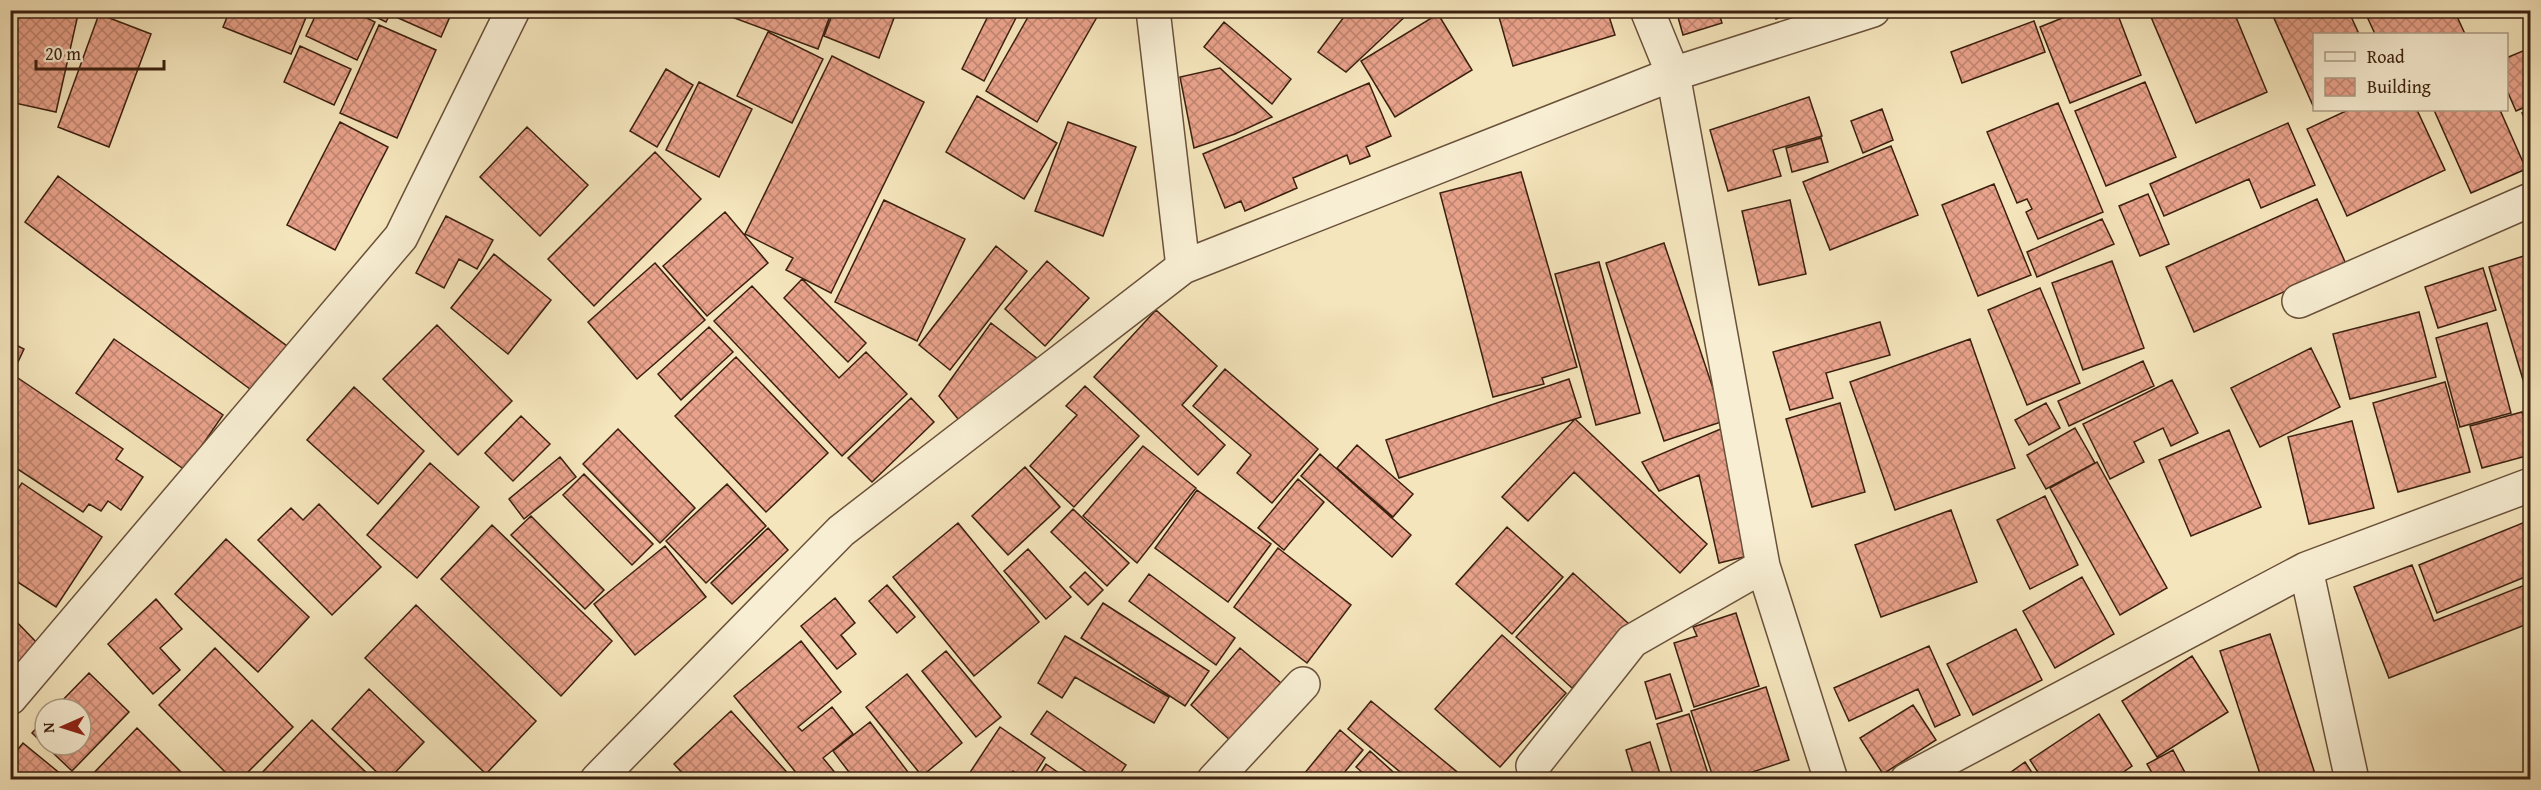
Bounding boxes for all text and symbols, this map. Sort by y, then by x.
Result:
scale bar [36,33,164,71]
legend [2313,33,2508,111]
text: 20 m [45,40,81,67]
text: Road [2367,43,2405,70]
text: Building [2367,73,2431,100]
north arrow [33,697,93,757]
text: N [36,722,60,734]

